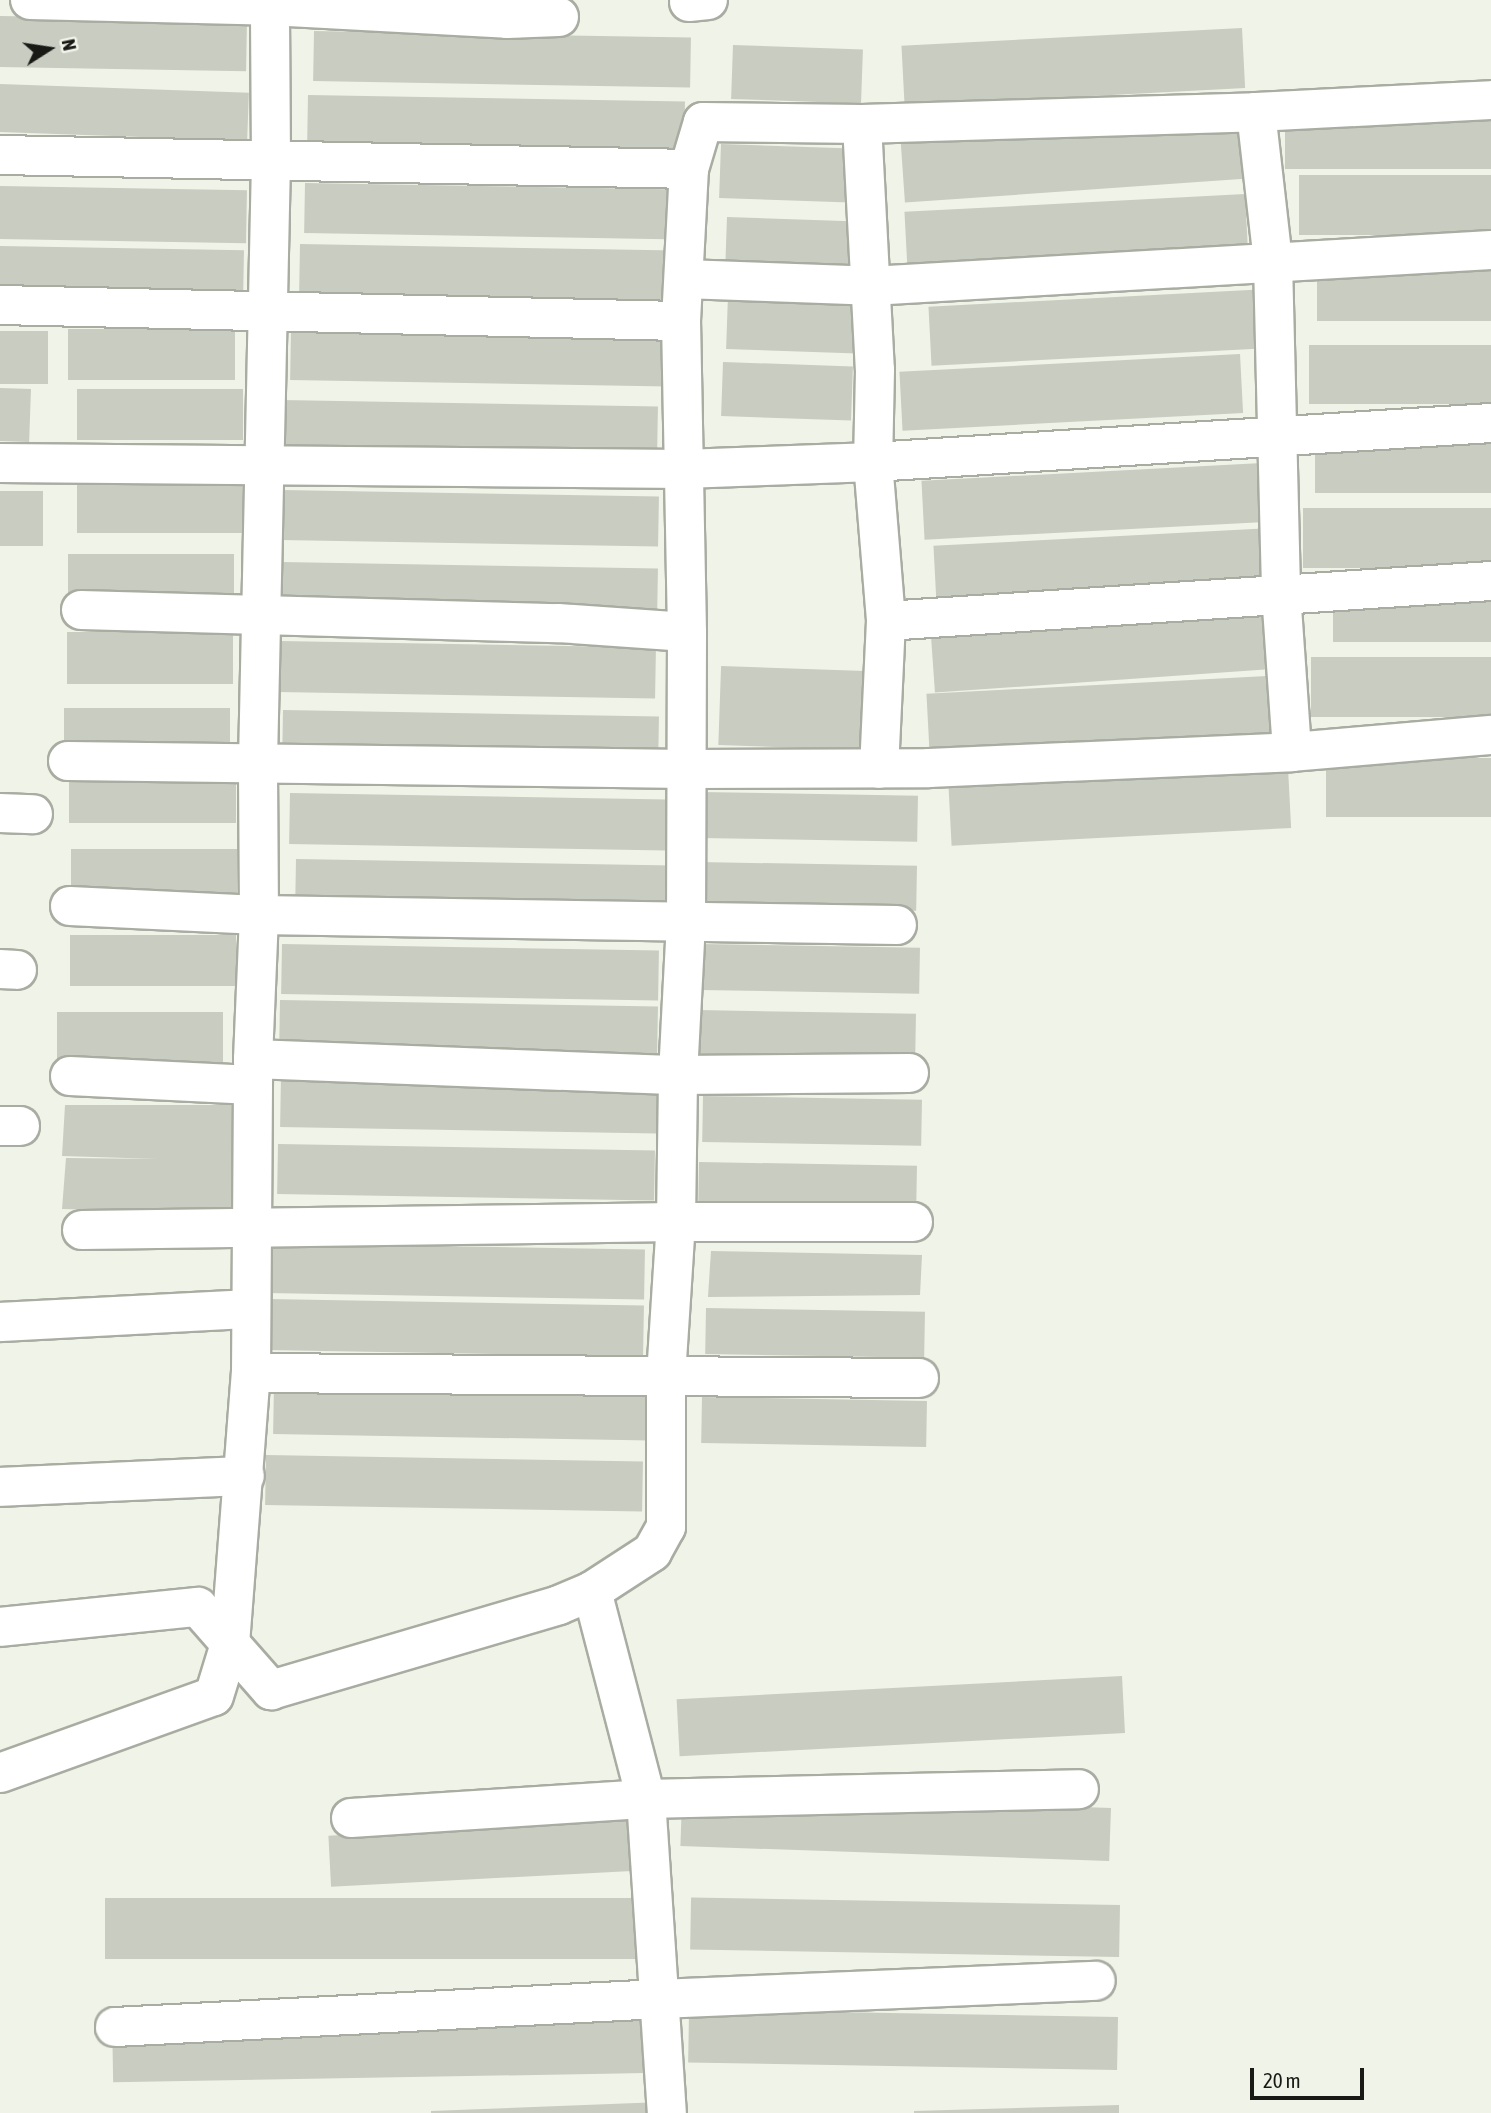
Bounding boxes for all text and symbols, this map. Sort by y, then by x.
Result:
north arrow [14,14,84,84]
text: N [58,37,81,52]
scale bar [1253,2054,1367,2098]
text: 20 m [1263,2068,1301,2092]

